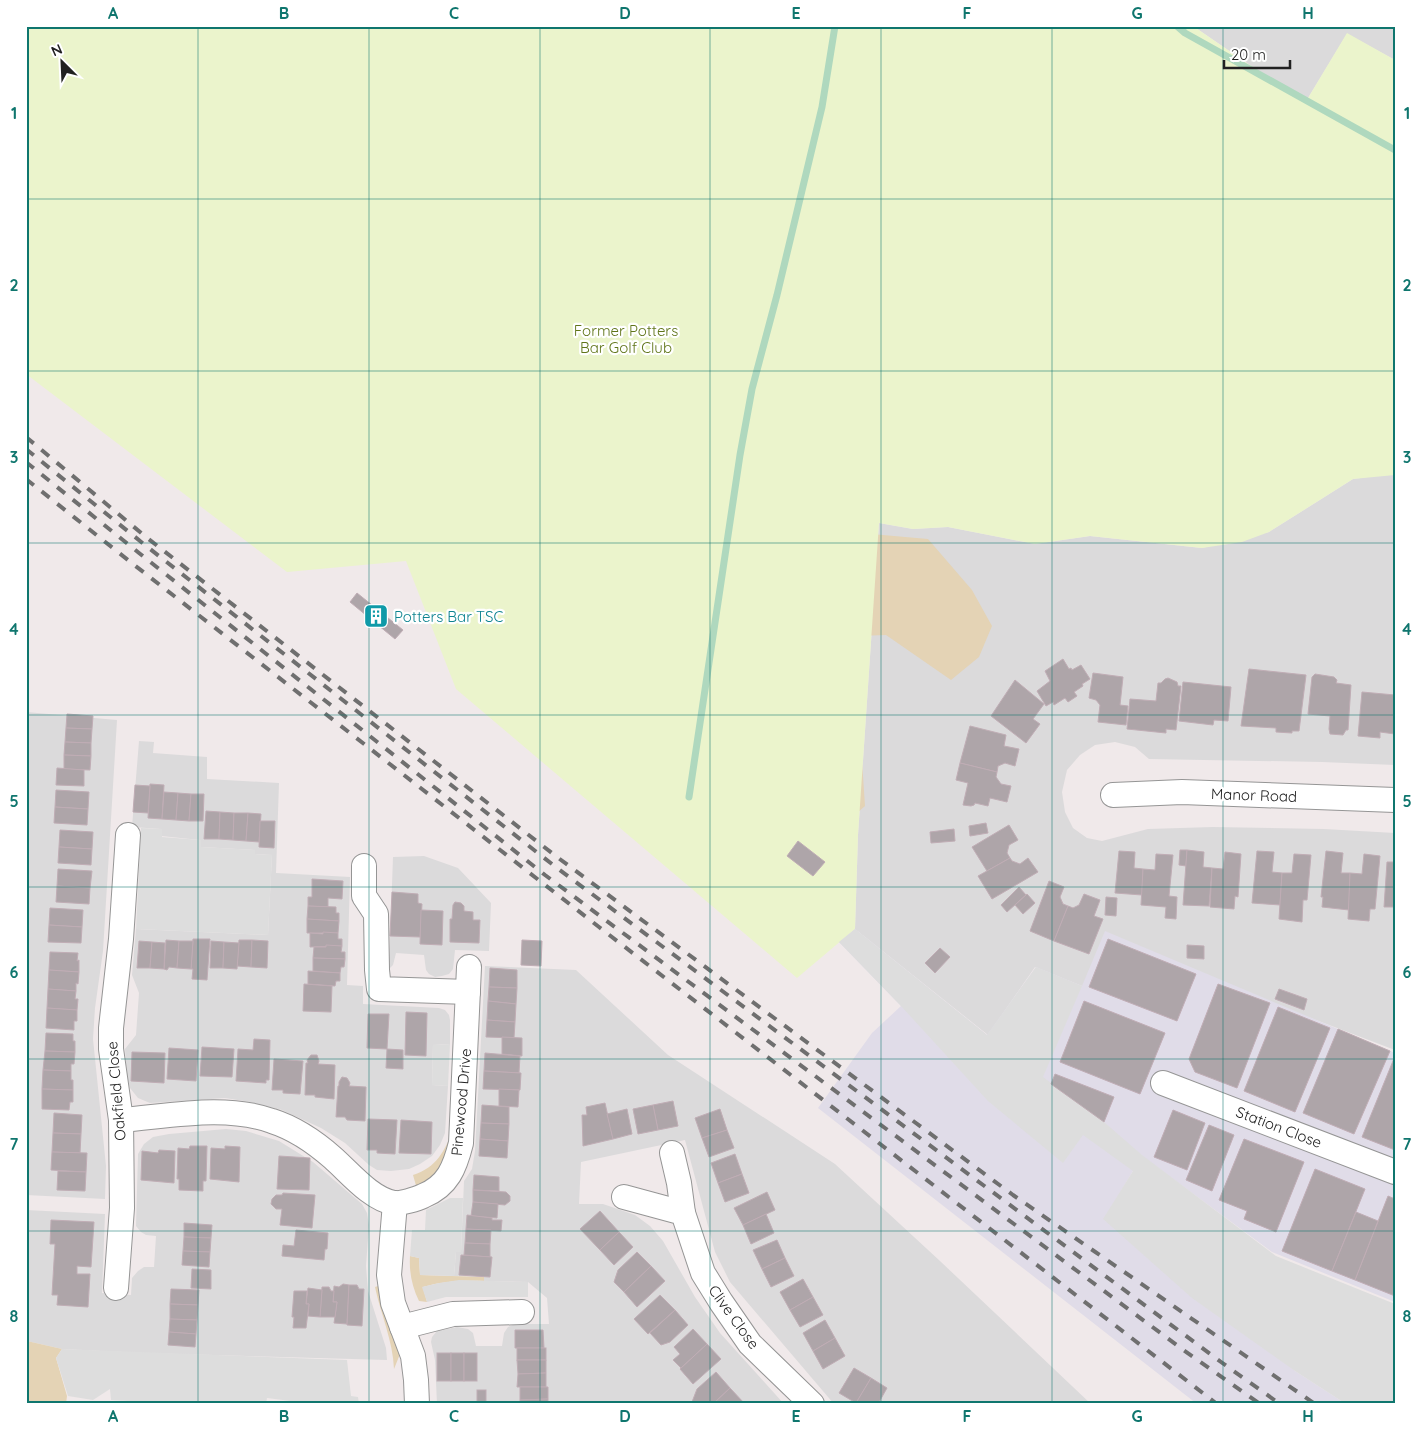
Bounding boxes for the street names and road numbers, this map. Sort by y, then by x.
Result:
street label: Manor Road [1211,784,1297,806]
street label: Oakfield Close [102,1040,130,1142]
street label: Pinewood Drive [447,1047,475,1157]
street label: Station Close [1233,1102,1325,1152]
street label: Clive Close [704,1281,764,1353]

